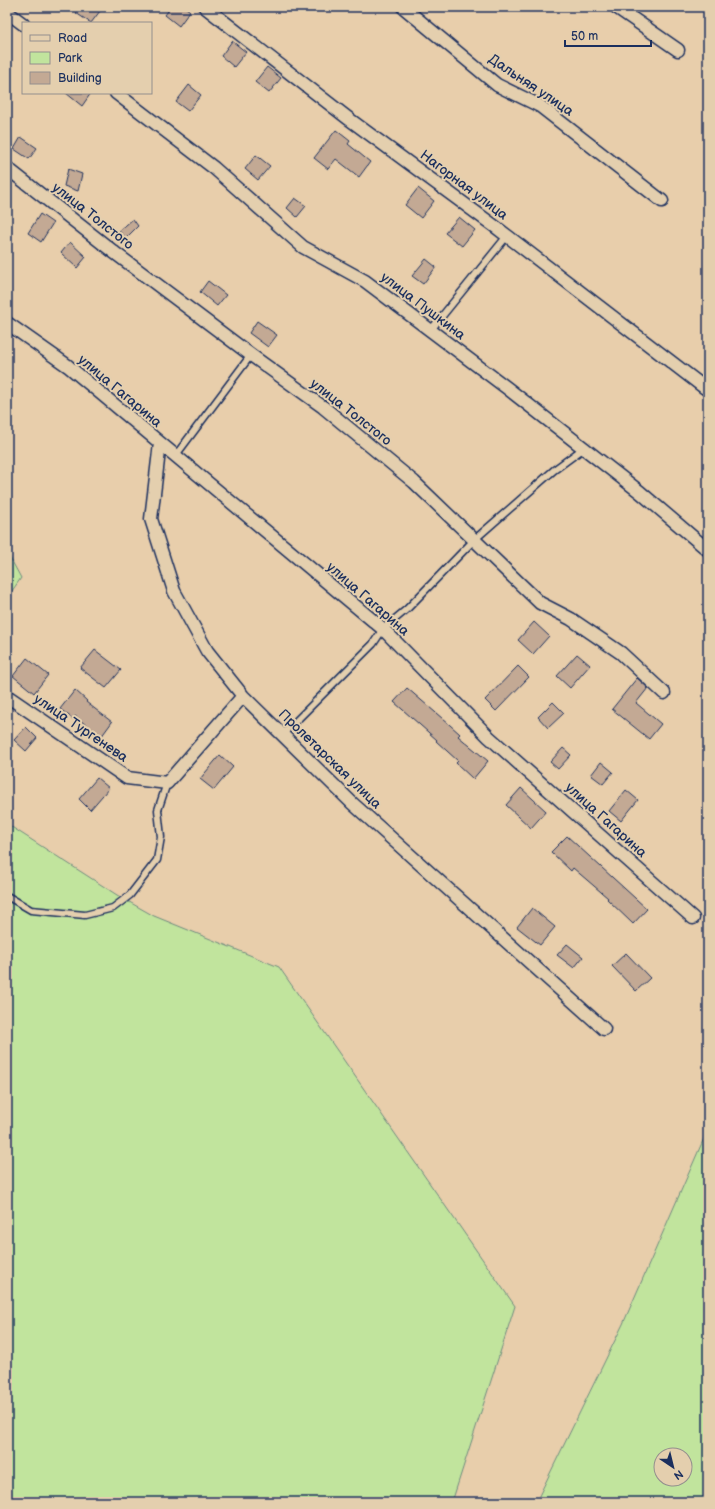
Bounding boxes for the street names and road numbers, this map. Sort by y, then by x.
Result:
street label: Дальняя улица [485,50,577,120]
street label: Нагорная улица [417,146,512,224]
street label: улица Толстого [49,179,137,253]
street label: улица Пушкина [377,269,469,344]
street label: улица Гагарина [75,351,166,431]
street label: улица Толстого [307,375,395,449]
street label: улица Гагарина [323,559,413,640]
street label: улица Тургенева [31,690,132,766]
street label: Пролетарская улица [275,706,385,813]
street label: улица Гагарина [562,779,651,862]

